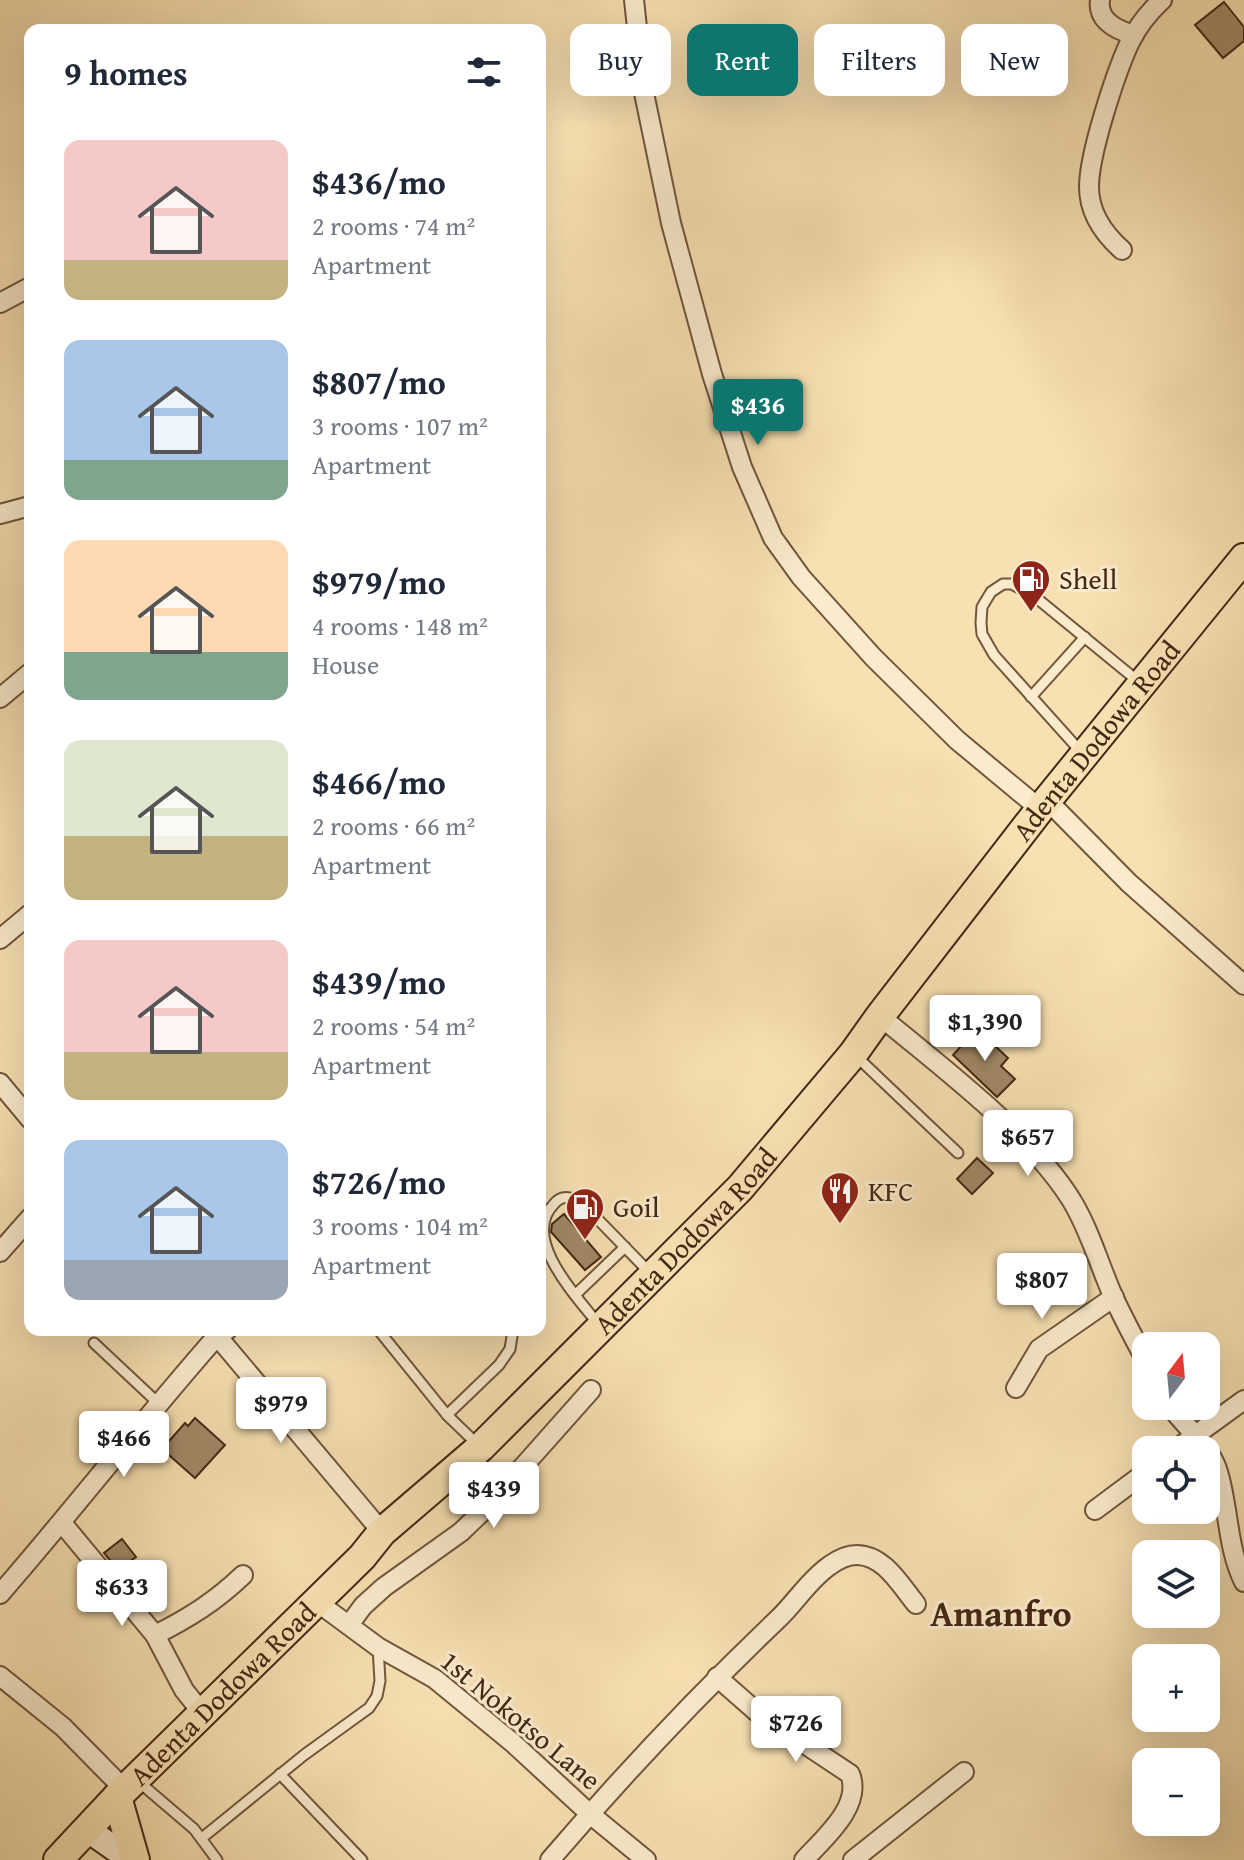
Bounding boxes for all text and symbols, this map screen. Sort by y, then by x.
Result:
chip: Buy [570,24,671,96]
chip: Rent [687,24,798,96]
chip: Filters [814,24,945,96]
chip: New [961,24,1068,96]
text: 9 homes [64,48,188,97]
icon: filters [462,50,506,94]
text: $436/mo [312,157,446,206]
icon: home [128,172,224,268]
text: 2 rooms · 74 m² [312,206,475,245]
text: Apartment [312,245,431,284]
text: $807/mo [312,357,446,406]
icon: home [128,372,224,468]
pin: $436 [711,379,805,447]
text: $436 [731,385,785,424]
text: 3 rooms · 107 m² [312,406,488,445]
text: Apartment [312,445,431,484]
text: $979/mo [312,557,446,606]
fuel station icon: Shell [1010,558,1052,613]
place label: Shell [1059,558,1117,599]
icon: home [128,572,224,668]
text: 4 rooms · 148 m² [312,606,488,645]
street label: Adenta Dodowa Road [1002,631,1189,849]
text: House [312,645,379,684]
text: $466/mo [312,757,446,806]
icon: home [128,772,224,868]
text: 2 rooms · 66 m² [312,806,475,845]
text: Apartment [312,845,431,884]
text: $439/mo [312,957,446,1006]
icon: home [128,972,224,1068]
pin: $1,390 [920,995,1050,1063]
text: $1,390 [948,1001,1022,1040]
text: 2 rooms · 54 m² [312,1006,475,1045]
text: Apartment [312,1045,431,1084]
pin: $657 [981,1110,1075,1178]
text: $657 [1001,1116,1055,1155]
street label: Adenta Dodowa Road [584,1138,786,1344]
text: $726/mo [312,1157,446,1206]
restaurant icon: KFC [819,1170,861,1225]
place label: KFC [868,1170,913,1211]
icon: home [128,1172,224,1268]
fuel station icon: Goil [564,1186,606,1241]
place label: Goil [613,1186,660,1227]
text: 3 rooms · 104 m² [312,1206,488,1245]
text: Apartment [312,1245,431,1284]
pin: $807 [995,1253,1089,1321]
text: $807 [1015,1259,1069,1298]
north arrow [1132,1332,1220,1420]
map controls [1132,1332,1220,1836]
pin: $979 [234,1377,328,1445]
text: $979 [254,1383,308,1422]
pin: $466 [77,1411,171,1479]
text: $466 [97,1417,151,1456]
button: locate [1132,1436,1220,1524]
pin: $439 [447,1462,541,1530]
text: $439 [467,1468,521,1507]
button: layers [1132,1540,1220,1628]
pin: $633 [75,1560,169,1628]
text: $633 [95,1566,149,1605]
district label: Amanfro [930,1586,1072,1639]
street label: Adenta Dodowa Road [119,1592,325,1795]
street label: 1st Nokotso Lane [432,1640,610,1799]
button: + [1132,1644,1220,1732]
pin: $726 [749,1696,843,1764]
text: $726 [769,1702,823,1741]
button: − [1132,1748,1220,1836]

